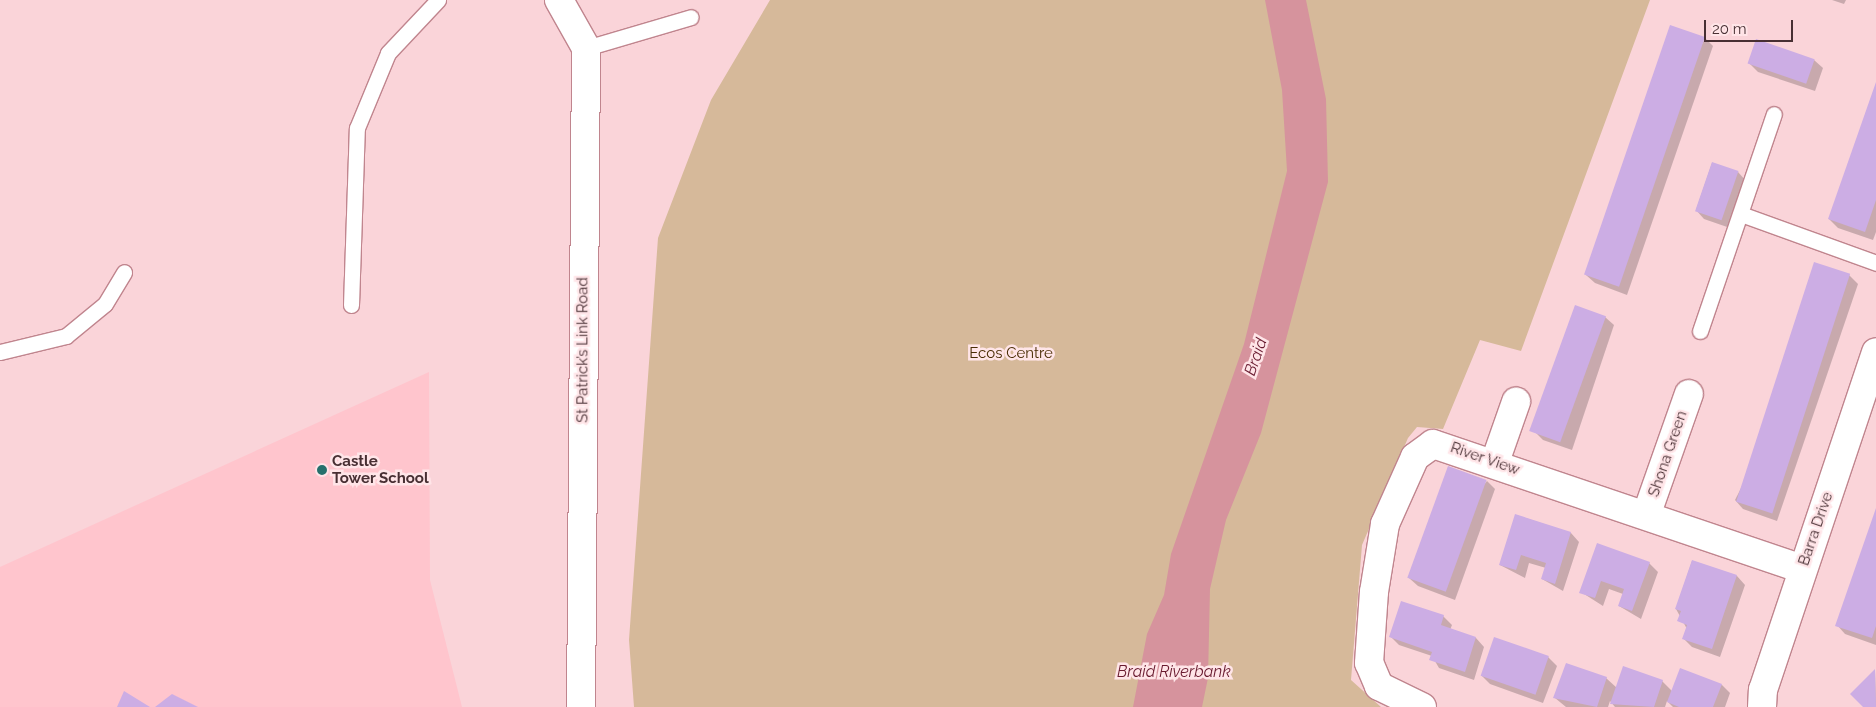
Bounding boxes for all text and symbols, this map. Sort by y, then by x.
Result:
scale bar [1706,10,1795,42]
text: 20 m [1712,20,1747,38]
street label: St Patrick’s Link Road [574,277,592,423]
water label: Braid [1241,336,1271,378]
park label: Ecos Centre [969,345,1053,363]
street label: Shona Green [1645,409,1691,499]
street label: River View [1448,439,1522,479]
place label: Castle Tower School [332,452,429,487]
marker: Castle Tower School [316,464,328,476]
street label: Barra Drive [1795,490,1837,568]
water label: Braid Riverbank [1117,662,1231,682]

